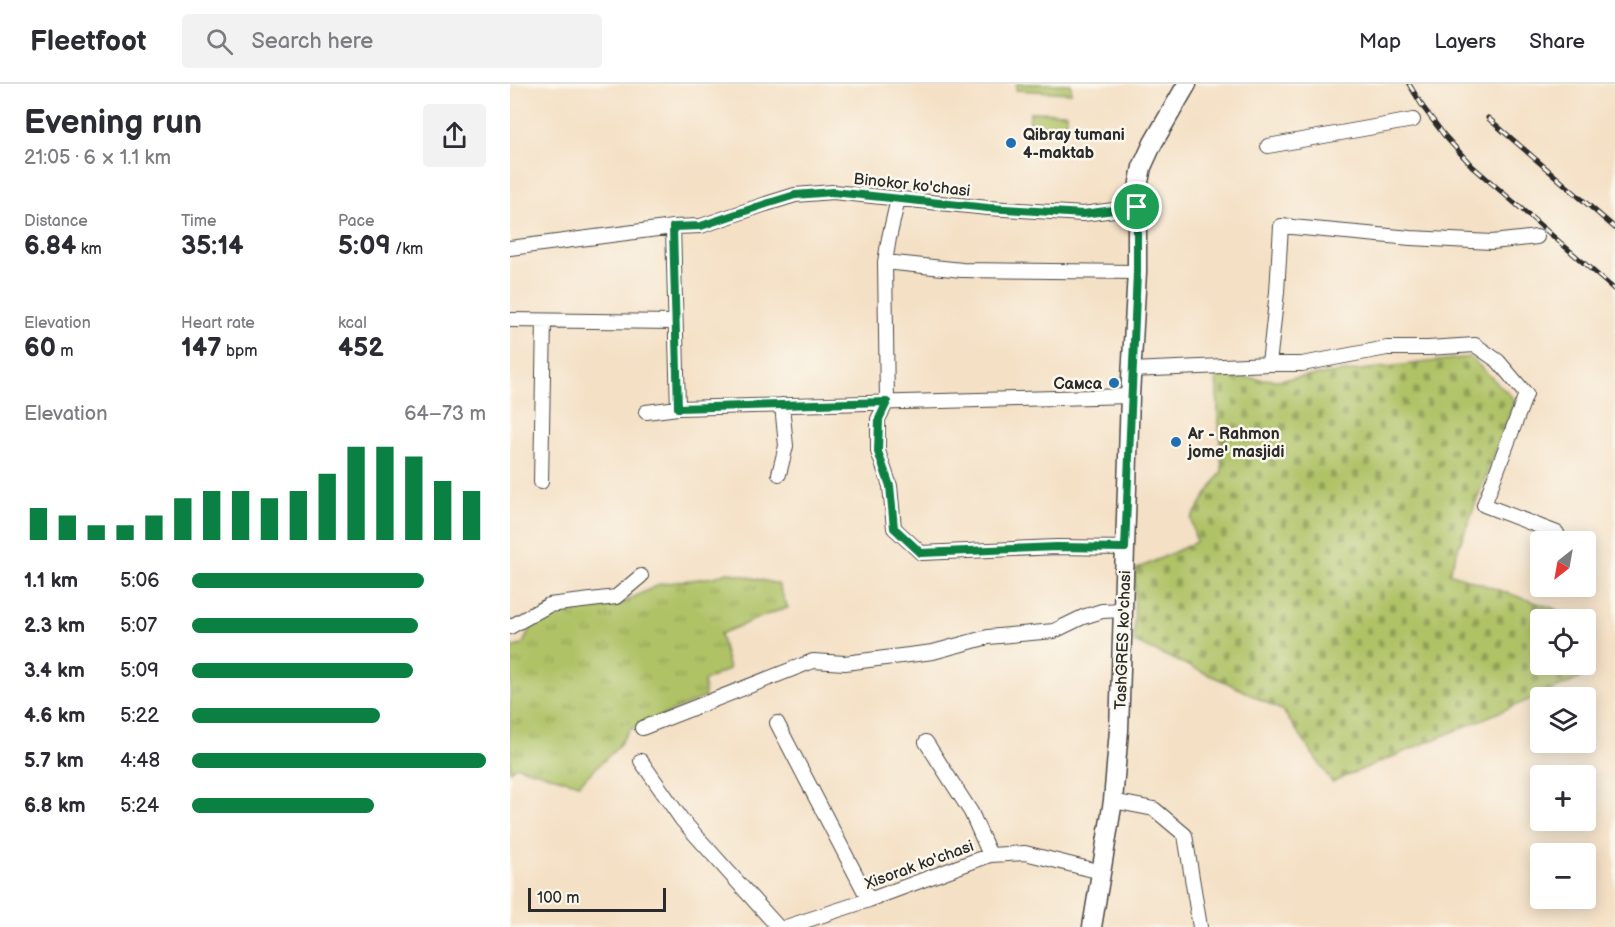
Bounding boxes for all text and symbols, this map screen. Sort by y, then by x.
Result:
search box [182,14,602,68]
text: Fleetfoot [30,25,146,58]
icon: search [203,25,236,58]
text: Search here [251,28,373,55]
text: Map [1359,29,1401,54]
text: Layers [1434,29,1496,54]
text: Share [1529,29,1585,54]
text: Evening run [24,103,202,143]
button: share [423,104,486,167]
place label: Qibray tumani 4-maktab [1023,126,1125,163]
marker: Qibray tumani 4-maktab [1004,136,1018,150]
text: 21:05 · 6 × 1.1 km [24,146,171,170]
street label: Binokor ko'chasi [852,170,971,201]
pin [1111,181,1162,232]
icon: arrive [1120,190,1153,223]
text: Distance [24,212,88,231]
text: Time [181,212,216,231]
text: Pace [338,212,374,231]
text: 6.84 [24,231,76,262]
text: 35:14 [181,231,244,262]
text: 5:09 [338,231,391,262]
text: km [76,240,102,259]
text: /km [391,240,423,259]
text: Elevation [24,314,91,333]
text: Heart rate [181,314,255,333]
text: kcal [338,314,367,333]
text: 60 [24,333,56,364]
text: 147 [181,333,222,364]
text: 452 [338,333,384,364]
text: m [56,342,74,361]
text: bpm [222,342,257,361]
place label: Самса [1054,375,1103,394]
marker: Самса [1107,376,1121,390]
text: Elevation [24,402,107,426]
text: 64–73 m [404,402,486,426]
place label: Ar - Rahmon jome' masjidi [1187,425,1284,462]
marker: Ar - Rahmon jome' masjidi [1169,435,1183,449]
north arrow [1530,531,1596,597]
map controls [1530,531,1596,909]
text: 1.1 km [24,569,78,593]
text: 5:06 [120,569,159,593]
street label: TashGRES ko'chasi [1112,570,1135,710]
button: locate [1530,609,1596,675]
text: 2.3 km [24,614,85,638]
text: 5:07 [120,614,157,638]
text: 3.4 km [24,659,85,683]
text: 5:09 [120,659,159,683]
button: layers [1530,687,1596,753]
text: 4.6 km [24,704,85,728]
text: 5:22 [120,704,159,728]
text: 5.7 km [24,749,84,773]
text: 4:48 [120,749,160,773]
button: + [1530,765,1596,831]
text: 6.8 km [24,794,85,818]
text: 5:24 [120,794,159,818]
street label: Xisorak ko'chasi [862,837,976,894]
button: − [1530,843,1596,909]
scale bar [528,885,666,912]
text: 100 m [537,889,580,908]

